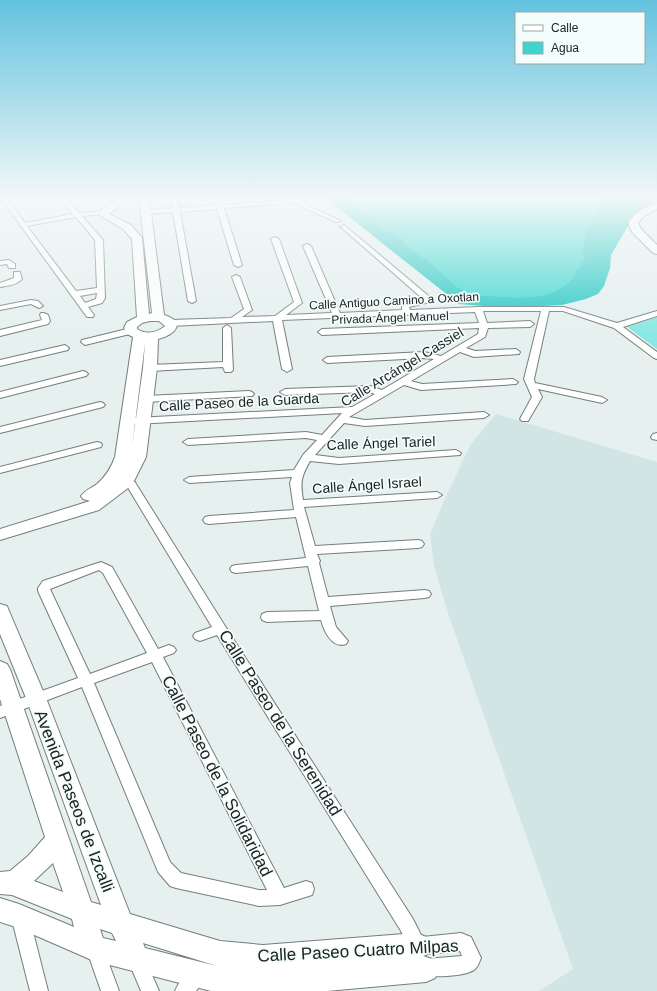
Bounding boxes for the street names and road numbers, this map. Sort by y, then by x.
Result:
street label: Calle Antiguo Camino a Oxotlan [309,290,479,312]
street label: Privada Ángel Manuel [331,308,449,327]
street label: Calle Arcángel Cassiel [338,324,466,410]
street label: Calle Paseo de la Guarda [159,390,320,414]
street label: Calle Ángel Tariel [326,433,436,453]
street label: Calle Ángel Israel [312,473,422,497]
street label: Calle Paseo de la Serenidad [215,627,345,819]
street label: Calle Paseo de la Solidaridad [158,672,276,880]
street label: Avenida Paseos de Izcalli [30,707,118,895]
street label: Calle Paseo Cuatro Milpas [257,936,459,966]

